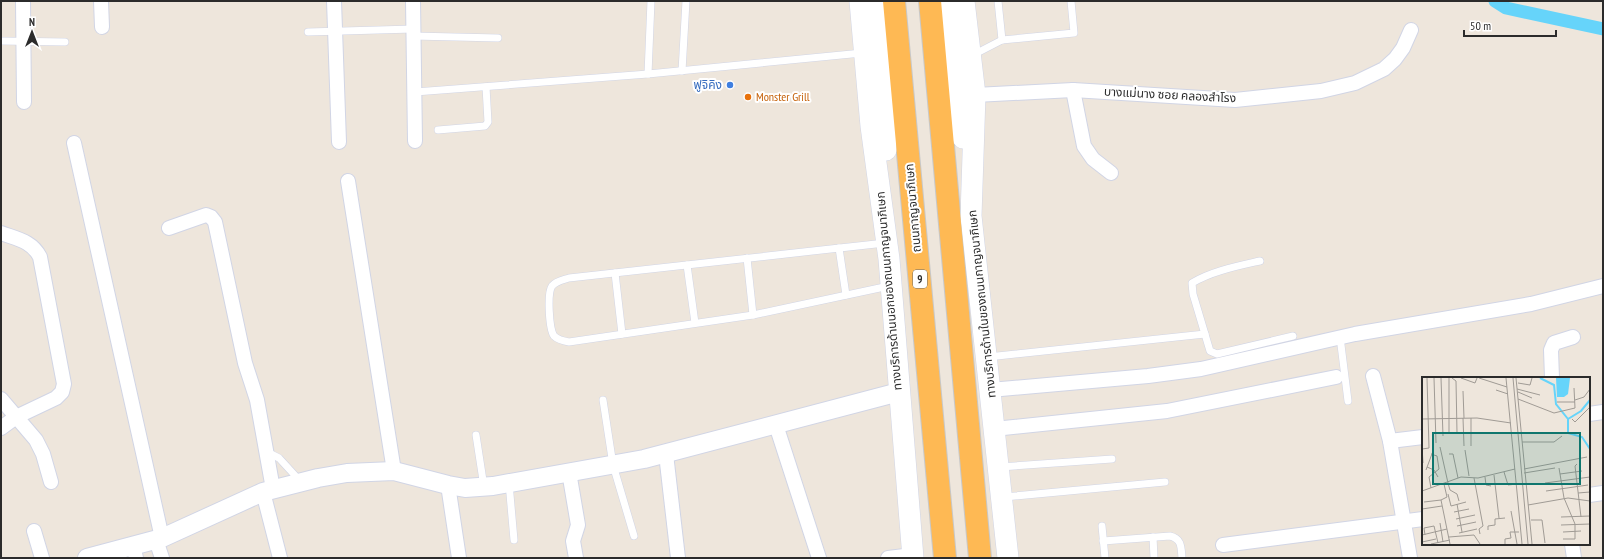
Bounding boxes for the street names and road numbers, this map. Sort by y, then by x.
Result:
street label: บางแม่นาง ซอย คลองสำโรง [1104,84,1237,105]
street label: ถนนกาญจนาภิเษก [901,163,924,253]
street label: ทางบริการด้านนอกของถนนกาญจนาภิเษก [872,191,905,391]
street label: ทางบริการด้านในของถนนกาญจนาภิเษก [964,209,999,399]
road number: 9 [913,270,927,288]

